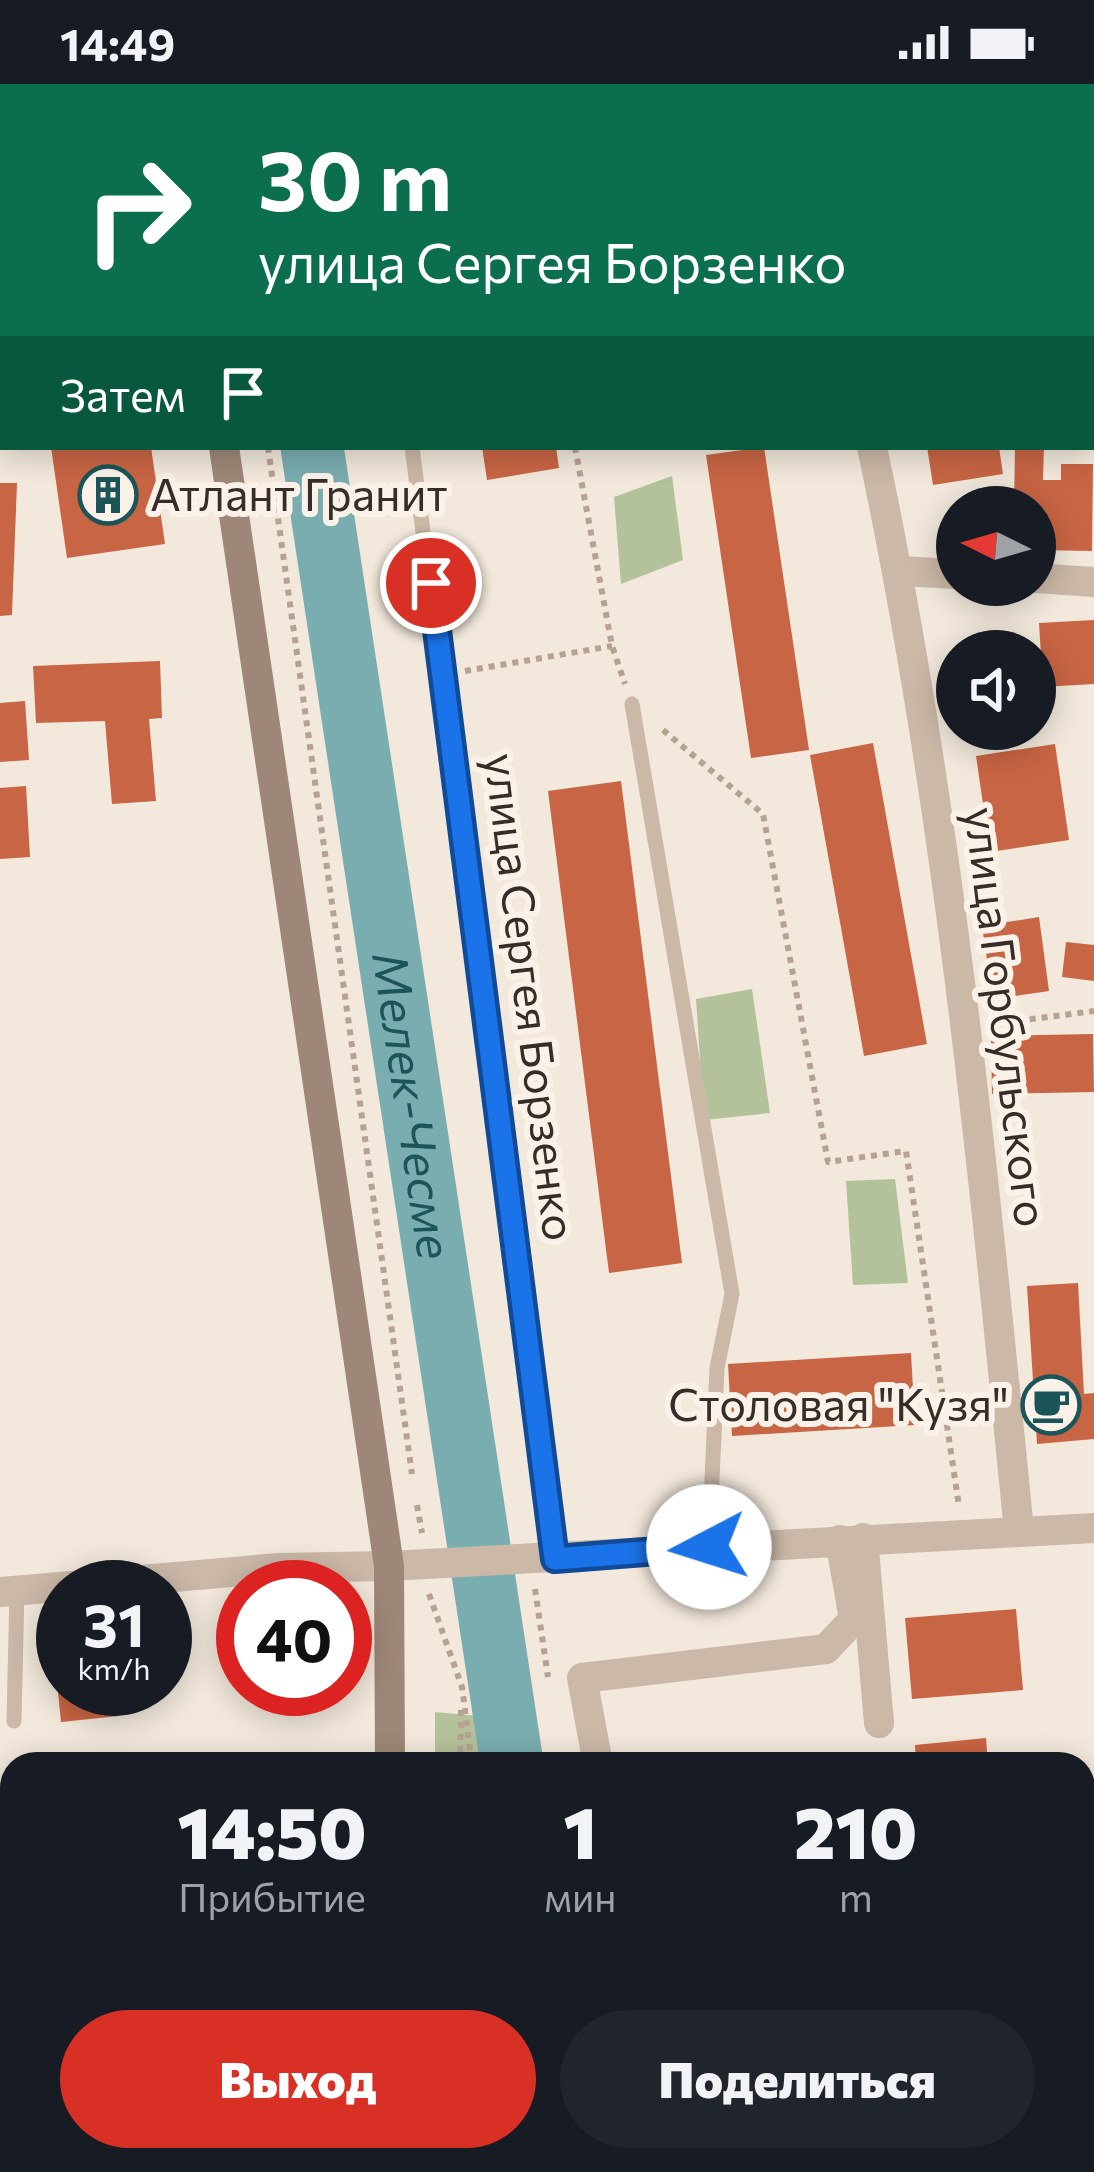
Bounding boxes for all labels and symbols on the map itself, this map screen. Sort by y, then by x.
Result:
building icon: Атлант Гранит [77,464,139,526]
place label: Атлант Гранит [150,465,448,520]
north arrow [936,486,1056,606]
pin [380,532,482,634]
street label: улица Сергея Борзенко [475,750,590,1243]
street label: улица Горбульского [955,804,1062,1230]
water label: Мелек-Чесме [362,947,467,1263]
cafe icon: Столовая "Кузя" [1020,1374,1082,1436]
place label: Столовая "Кузя" [668,1375,1009,1430]
position arrow [646,1484,772,1610]
speed limit sign: 40 [216,1560,372,1716]

